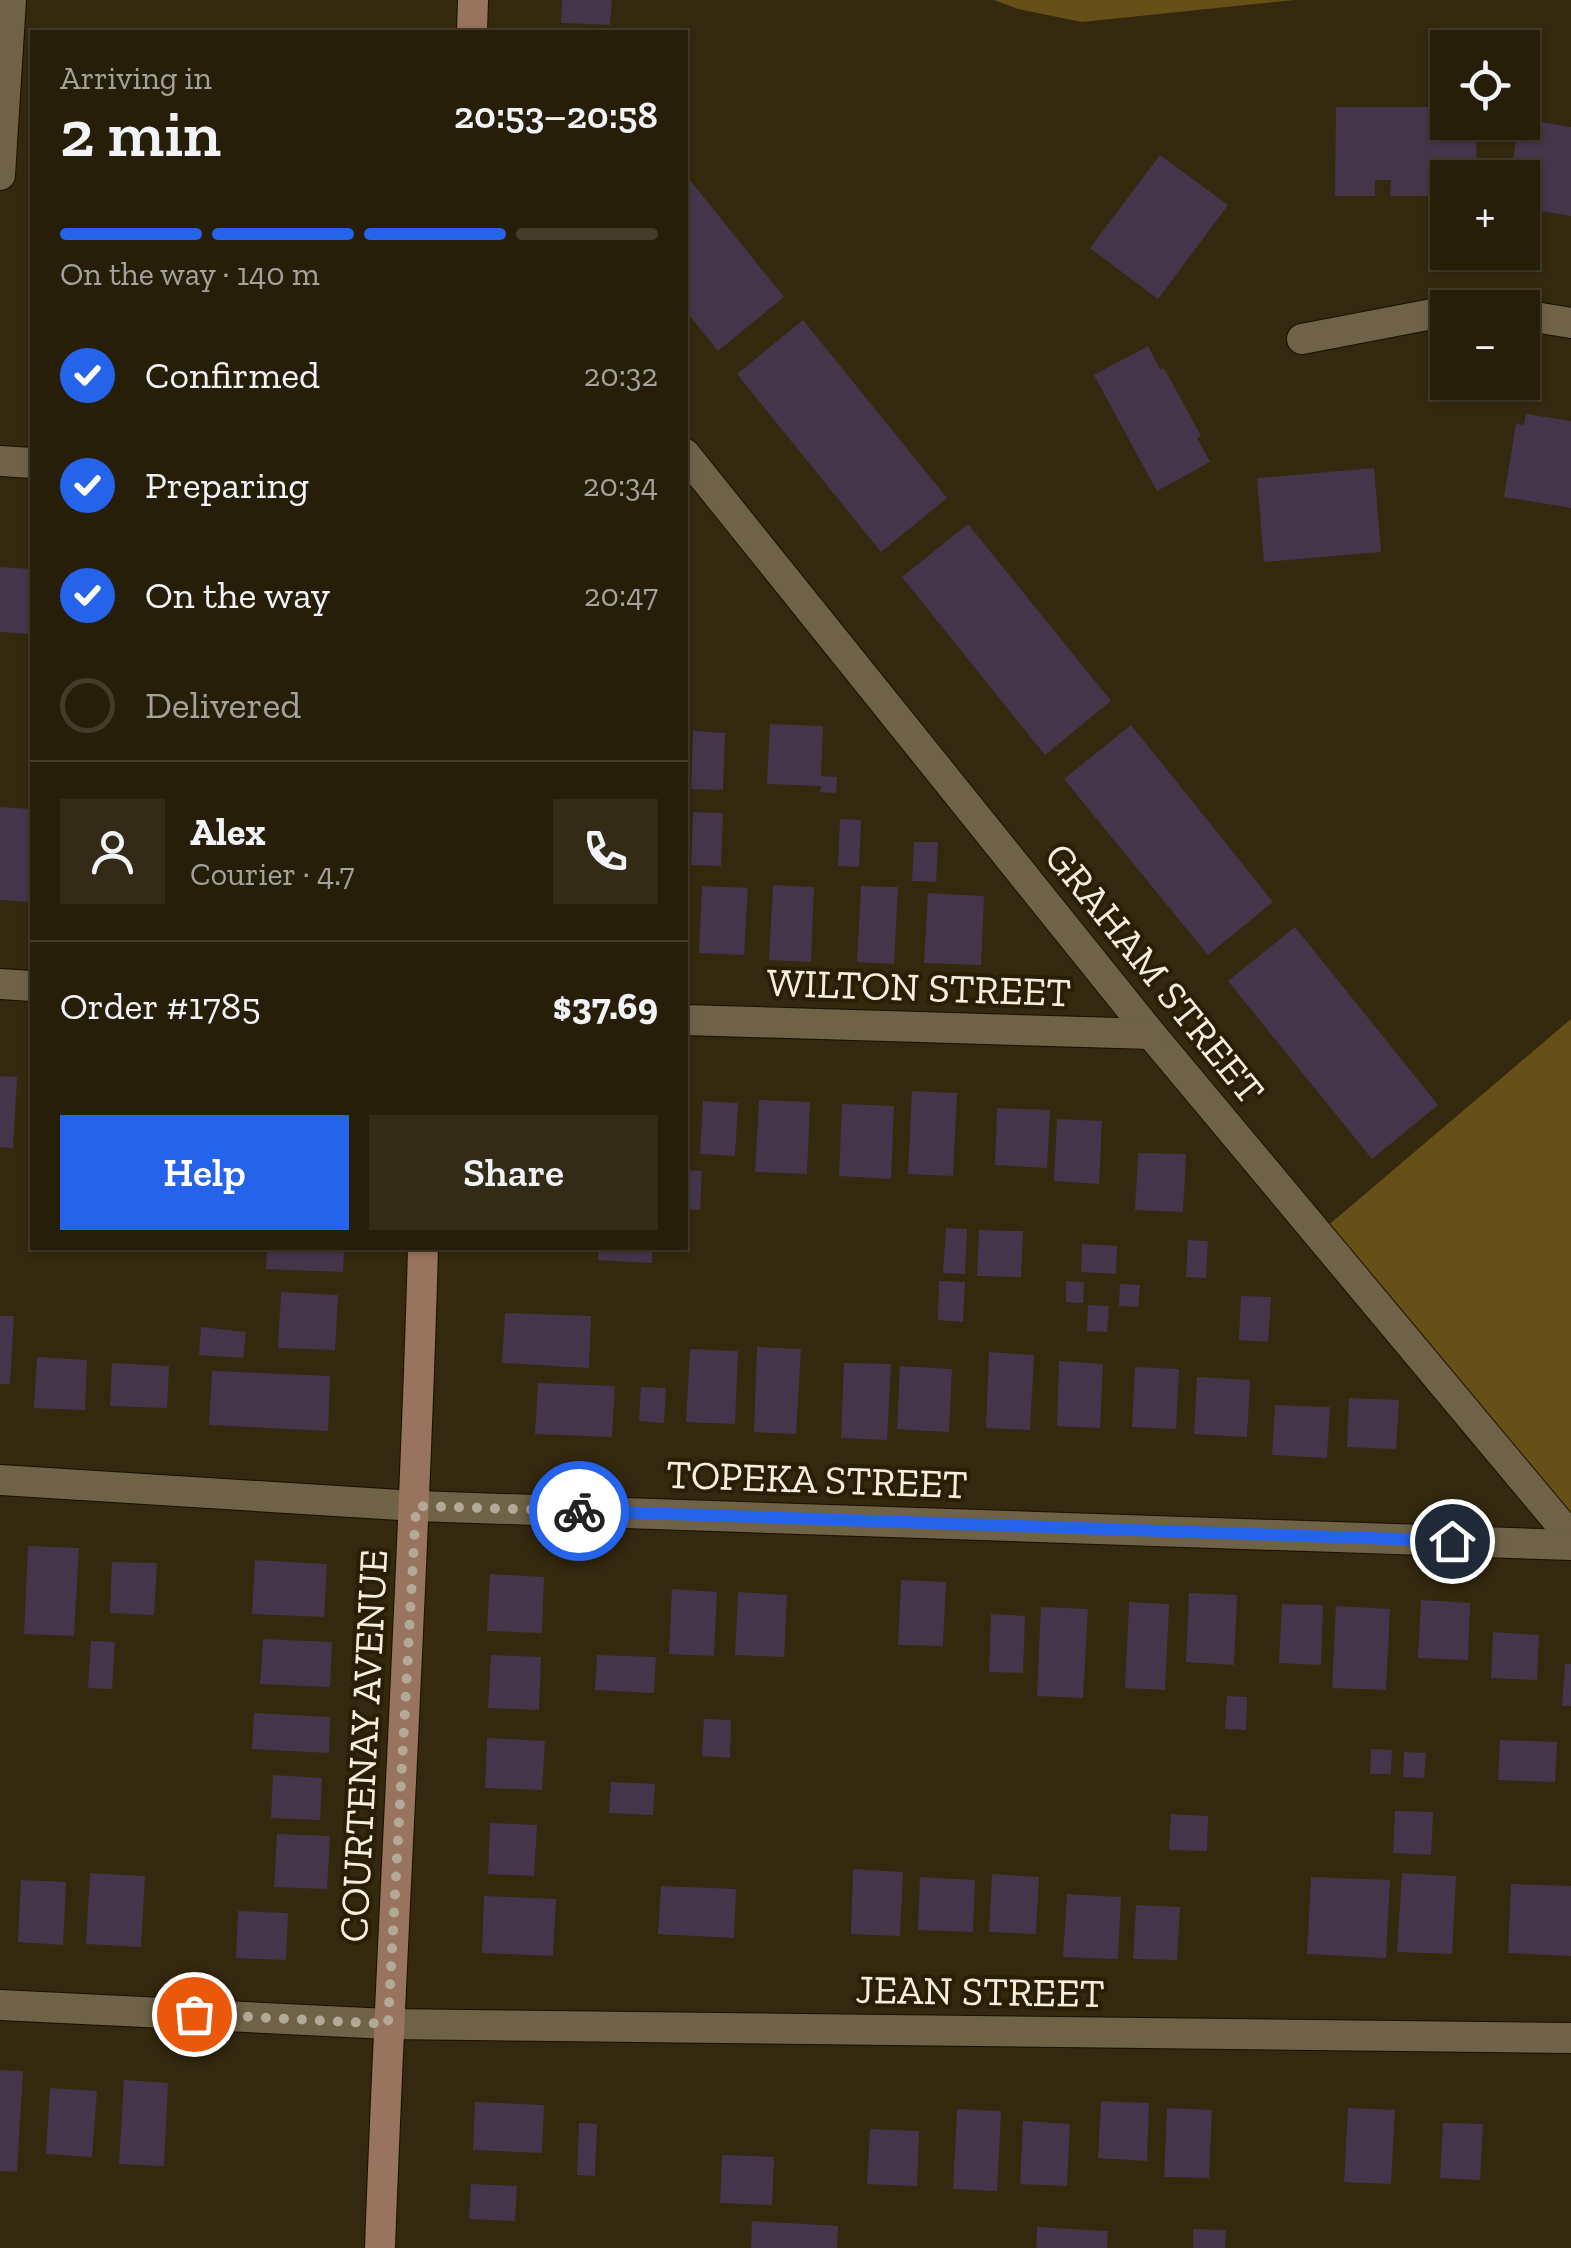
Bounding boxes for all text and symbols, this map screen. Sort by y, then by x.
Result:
map controls [1430,30,1540,400]
button: locate [1430,30,1540,140]
text: Arriving in [60,59,212,97]
text: 20:53–20:58 [454,92,658,138]
text: 2 min [60,95,221,173]
button: + [1430,160,1540,270]
text: On the way · 140 m [60,255,320,293]
button: − [1430,290,1540,400]
icon: check [60,348,115,403]
text: Confirmed [145,352,320,398]
text: 20:32 [584,356,658,394]
icon: check [60,458,115,513]
text: Preparing [145,462,309,508]
text: 20:34 [583,466,658,504]
icon: check [60,568,115,623]
text: On the way [145,572,330,618]
text: 20:47 [584,576,658,614]
text: Delivered [145,682,301,728]
button: person [60,799,165,904]
button: phone [553,799,658,904]
text: Alex [190,809,266,855]
street label: GRAHAM STREET [1035,833,1275,1113]
text: Courier · 4.7 [190,855,354,893]
street label: WILTON STREET [766,958,1072,1016]
text: Order #1785 [60,983,261,1029]
text: $37.69 [553,983,658,1029]
button: Help [60,1115,349,1230]
button: Share [369,1115,658,1230]
street label: TOPEKA STREET [666,1450,968,1508]
courier [529,1461,629,1561]
icon: bike [552,1484,607,1539]
pin [1410,1499,1495,1584]
icon: home [1425,1514,1480,1569]
street label: COURTENAY AVENUE [329,1548,397,1944]
street label: JEAN STREET [855,1965,1105,2017]
pin [152,1972,237,2057]
icon: bag [167,1987,222,2042]

